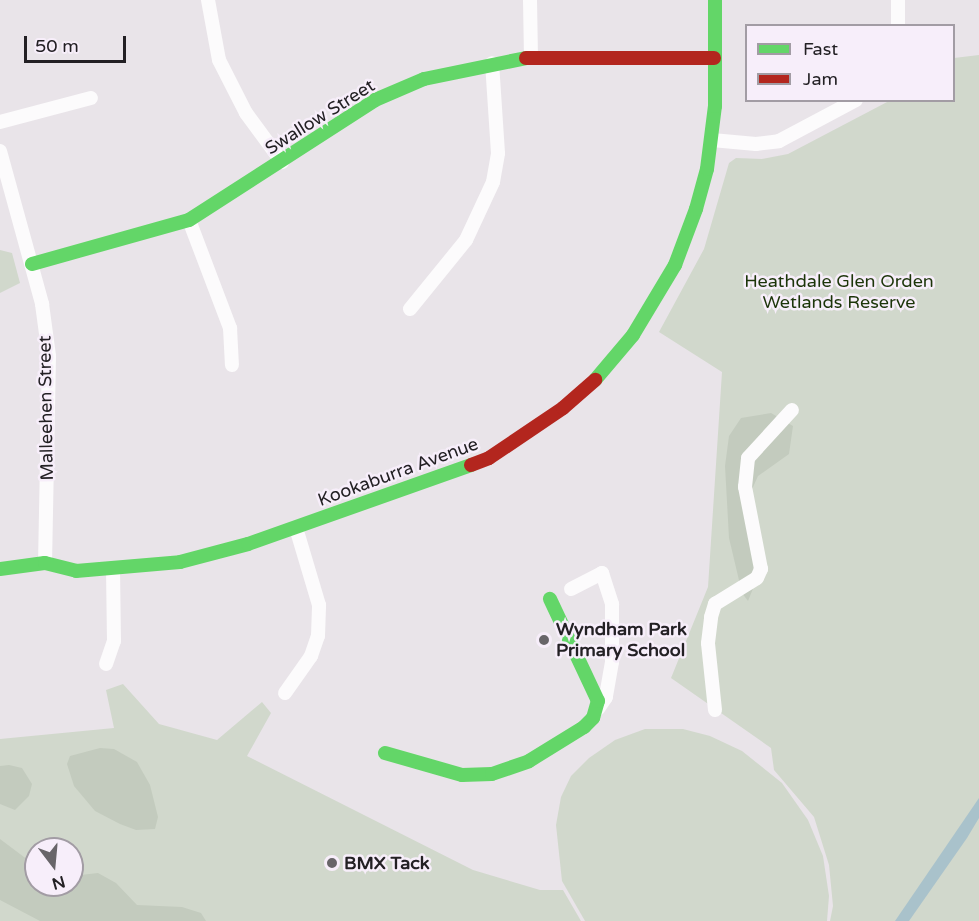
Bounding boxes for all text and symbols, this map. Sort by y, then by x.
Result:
scale bar [27,24,129,62]
legend [745,24,955,102]
text: 50 m [35,35,79,57]
text: Fast [803,38,838,60]
text: Jam [803,68,838,90]
street label: Swallow Street [261,75,379,159]
park label: Heathdale Glen Orden Wetlands Reserve [744,271,934,314]
street label: Malleehen Street [34,335,58,481]
street label: Kookaburra Avenue [315,433,481,511]
place label: Wyndham Park Primary School [556,619,687,662]
marker: Wyndham Park Primary School [537,633,551,647]
north arrow [24,837,84,897]
place label: BMX Tack [344,852,430,874]
marker: BMX Tack [325,856,339,870]
text: N [49,871,67,894]

